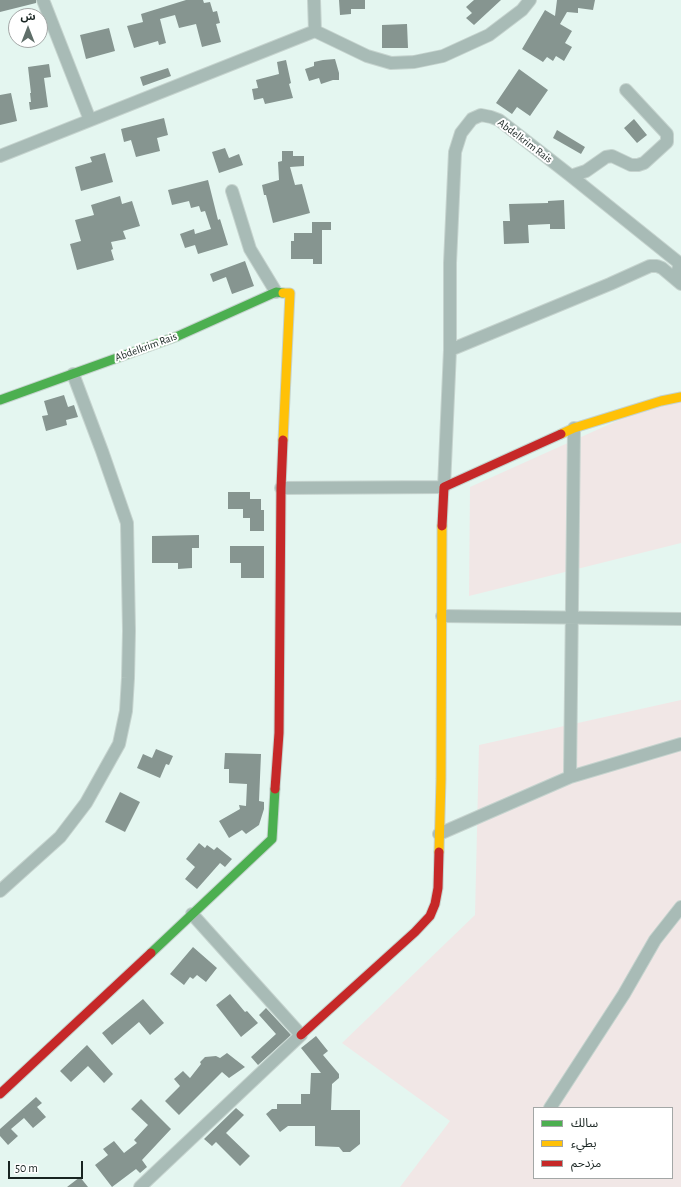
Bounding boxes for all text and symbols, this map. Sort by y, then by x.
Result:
north arrow [8,8,48,48]
text: ش [20,11,36,22]
street label: Abdelkrim Rais [495,116,555,166]
street label: Abdelkrim Rais [113,330,179,364]
legend [533,1107,673,1179]
text: سالك [571,1117,598,1129]
text: بطيء [571,1137,597,1149]
scale bar [10,1153,85,1179]
text: مزدحم [571,1157,601,1169]
text: 50 m [15,1162,38,1174]

